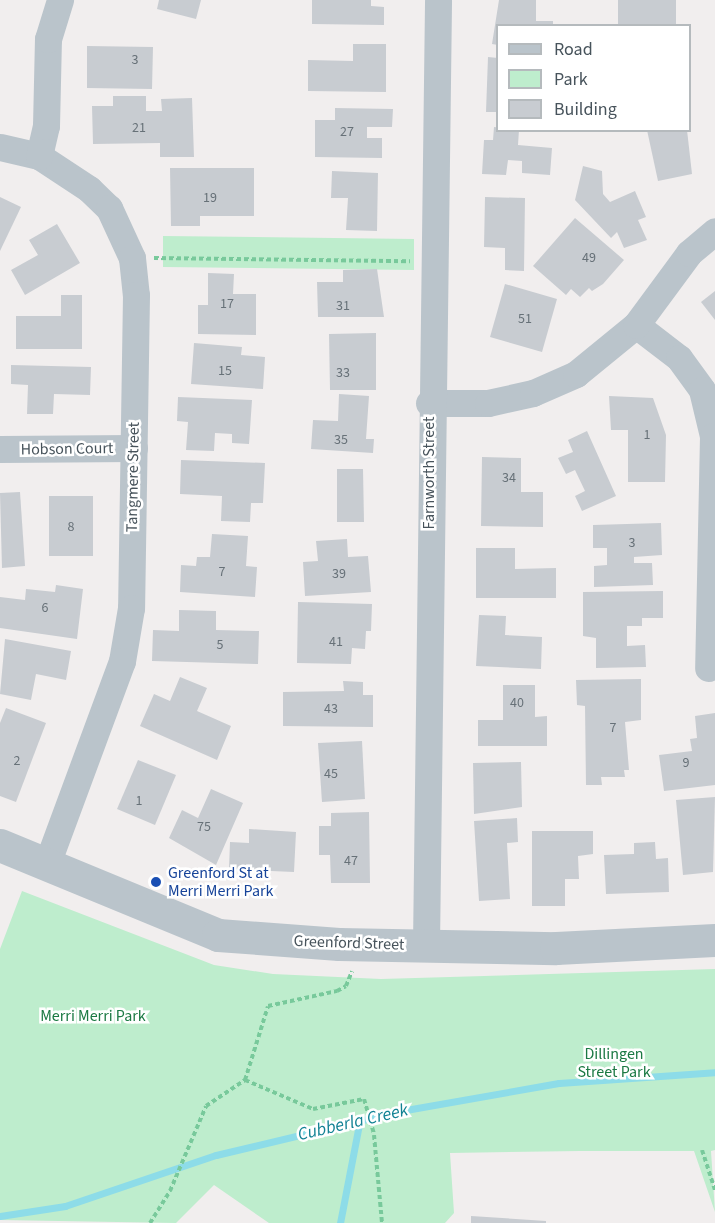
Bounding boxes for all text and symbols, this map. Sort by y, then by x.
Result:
legend [496,24,691,132]
text: Road [554,37,593,62]
house number: 3 [132,52,138,68]
text: Park [554,67,588,92]
text: Building [554,97,617,122]
house number: 21 [132,120,146,136]
house number: 27 [340,124,354,140]
house number: 19 [203,190,217,206]
house number: 49 [582,250,596,266]
house number: 17 [220,296,234,312]
house number: 31 [336,298,350,314]
house number: 51 [518,311,532,327]
house number: 15 [218,363,232,379]
house number: 33 [336,365,350,381]
street label: Farnworth Street [419,417,439,529]
street label: Tangmere Street [122,422,144,532]
house number: 1 [644,427,650,443]
house number: 35 [334,432,348,448]
street label: Hobson Court [20,439,114,459]
house number: 34 [502,470,516,486]
house number: 8 [68,519,74,535]
house number: 3 [629,535,635,551]
house number: 7 [219,564,225,580]
house number: 39 [332,566,346,582]
house number: 6 [42,600,48,616]
house number: 41 [329,634,343,650]
house number: 5 [217,637,223,653]
house number: 40 [510,695,524,711]
house number: 43 [324,701,338,717]
house number: 7 [610,720,616,736]
house number: 2 [14,753,20,769]
house number: 9 [683,755,689,771]
house number: 45 [324,766,338,782]
house number: 1 [136,793,142,809]
house number: 75 [197,819,211,835]
house number: 47 [344,853,358,869]
place label: Greenford St at Merri Merri Park [168,863,274,901]
marker: Greenford St at Merri Merri Park [149,875,163,889]
street label: Greenford Street [293,931,405,955]
park label: Merri Merri Park [40,1006,146,1026]
park label: Dillingen Street Park [577,1044,651,1082]
water label: Cubberla Creek [296,1100,410,1146]

